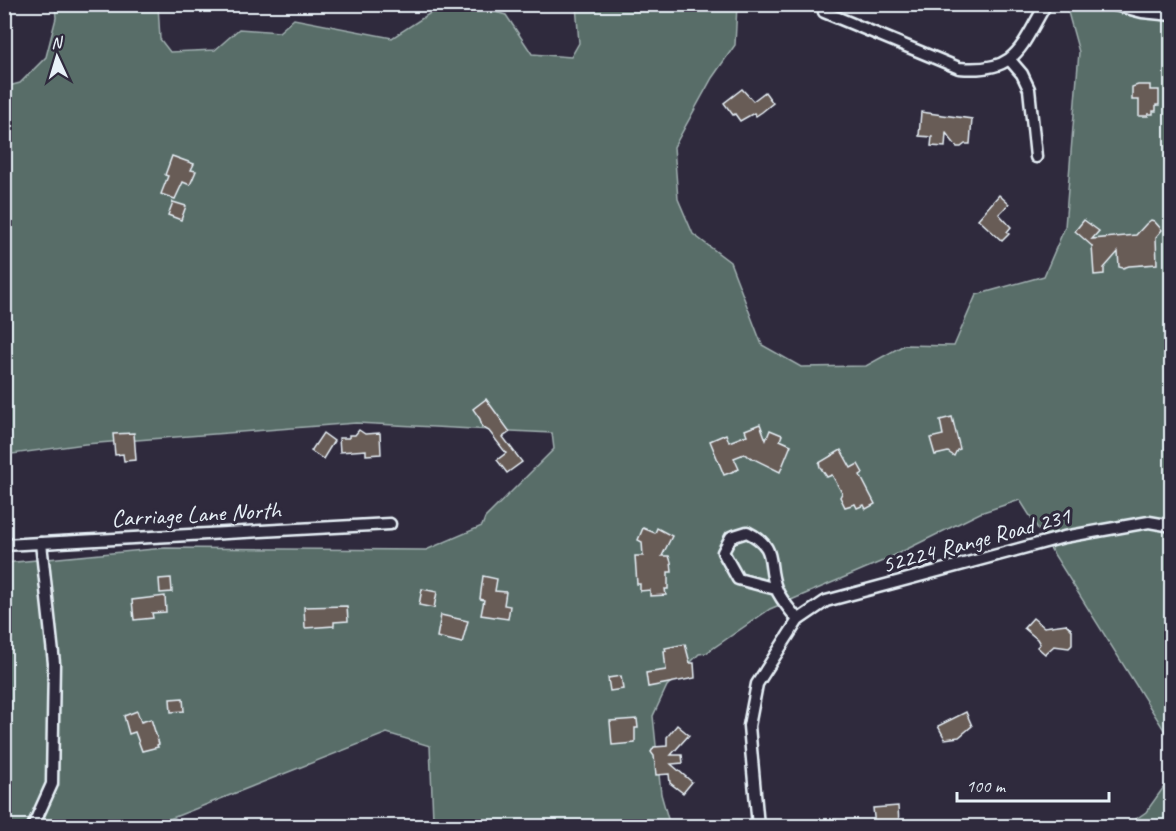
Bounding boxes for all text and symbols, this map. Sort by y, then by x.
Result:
north arrow [27,27,87,87]
text: N [50,32,65,53]
street label: Carriage Lane North [111,494,283,533]
street label: 52224 Range Road 231 [878,500,1075,580]
scale bar [957,765,1108,803]
text: 100 m [966,775,1007,797]

